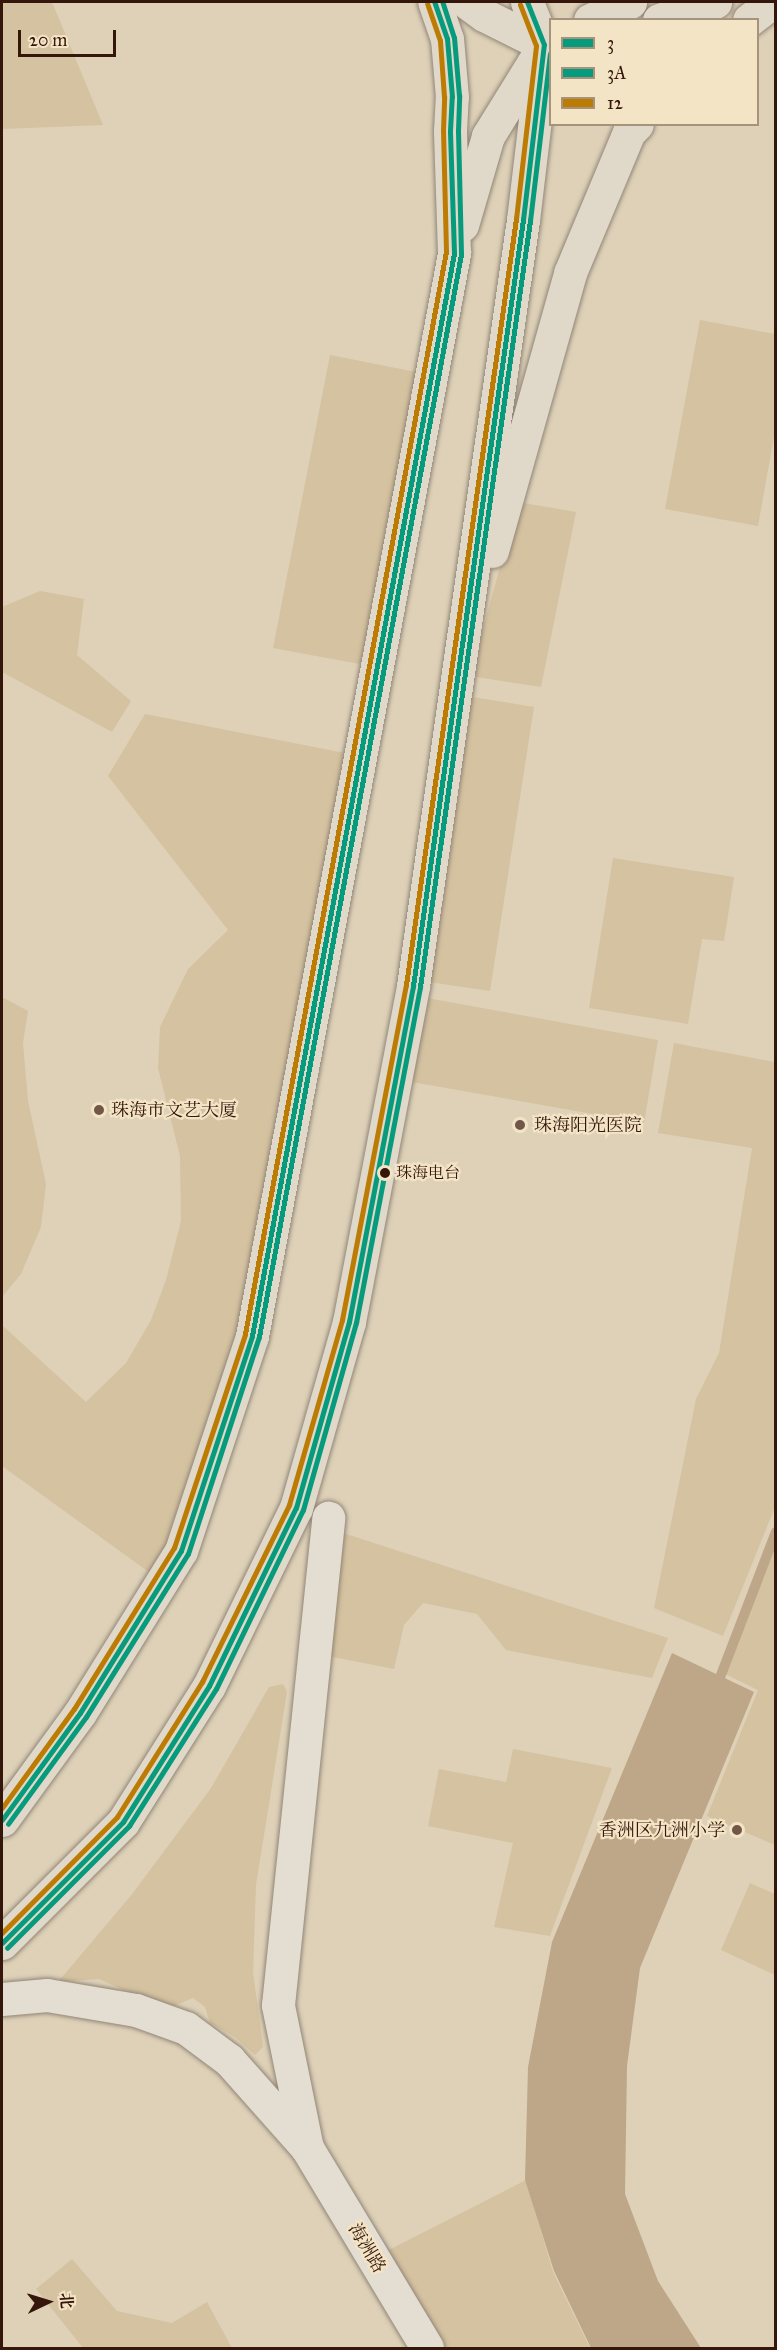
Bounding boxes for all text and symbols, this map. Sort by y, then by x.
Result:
scale bar [21,18,118,56]
legend [549,18,759,126]
text: 20 m [29,29,67,51]
text: 3 [607,32,614,54]
text: 3A [607,62,626,84]
text: 12 [607,92,623,114]
place label: 珠海市文艺大厦 [111,1099,237,1121]
marker: 珠海市文艺大厦 [92,1103,106,1117]
place label: 珠海阳光医院 [534,1114,642,1136]
marker: 珠海阳光医院 [511,1116,529,1134]
place label: 珠海电台 [396,1163,460,1183]
marker: 珠海电台 [379,1167,391,1179]
place label: 香洲区九洲小学 [599,1819,725,1841]
marker: 香洲区九洲小学 [730,1823,744,1837]
street label: 海洲路 [344,2219,390,2277]
north arrow [18,2272,78,2332]
text: 北 [56,2292,76,2309]

